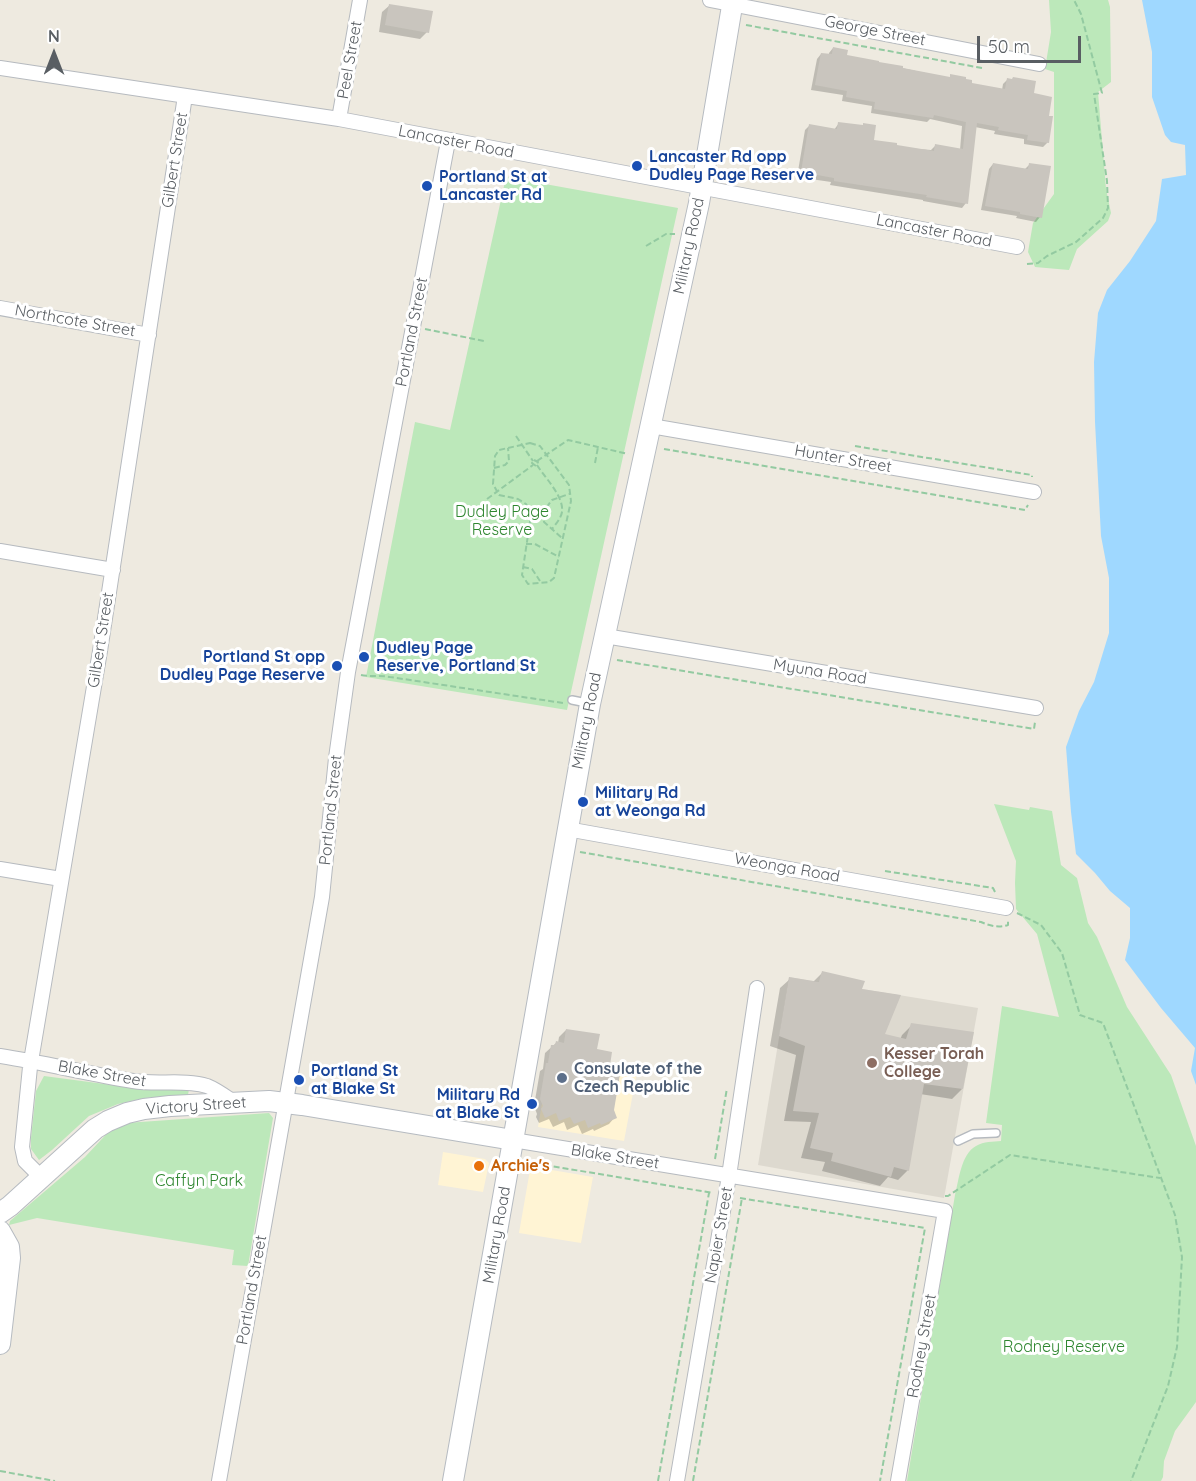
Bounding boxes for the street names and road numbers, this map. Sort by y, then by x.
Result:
street label: George Street [823,12,927,50]
street label: Peel Street [334,19,366,101]
street label: Gilbert Street [158,111,192,209]
street label: Lancaster Road [396,121,516,163]
street label: Military Road [669,196,709,296]
street label: Lancaster Road [874,210,994,252]
street label: Portland Street [392,276,432,388]
street label: Northcote Street [13,301,137,341]
street label: Hunter Street [793,441,893,477]
street label: Gilbert Street [84,591,118,689]
street label: Myuna Road [772,655,868,689]
street label: Military Road [568,671,606,771]
street label: Portland Street [316,754,346,866]
street label: Weonga Road [733,849,841,887]
street label: Blake Street [56,1057,148,1091]
street label: Victory Street [145,1093,247,1119]
street label: Blake Street [570,1141,660,1173]
street label: Military Road [479,1185,515,1285]
street label: Napier Street [701,1185,737,1285]
street label: Portland Street [233,1234,271,1346]
street label: Rodney Street [903,1292,941,1400]

